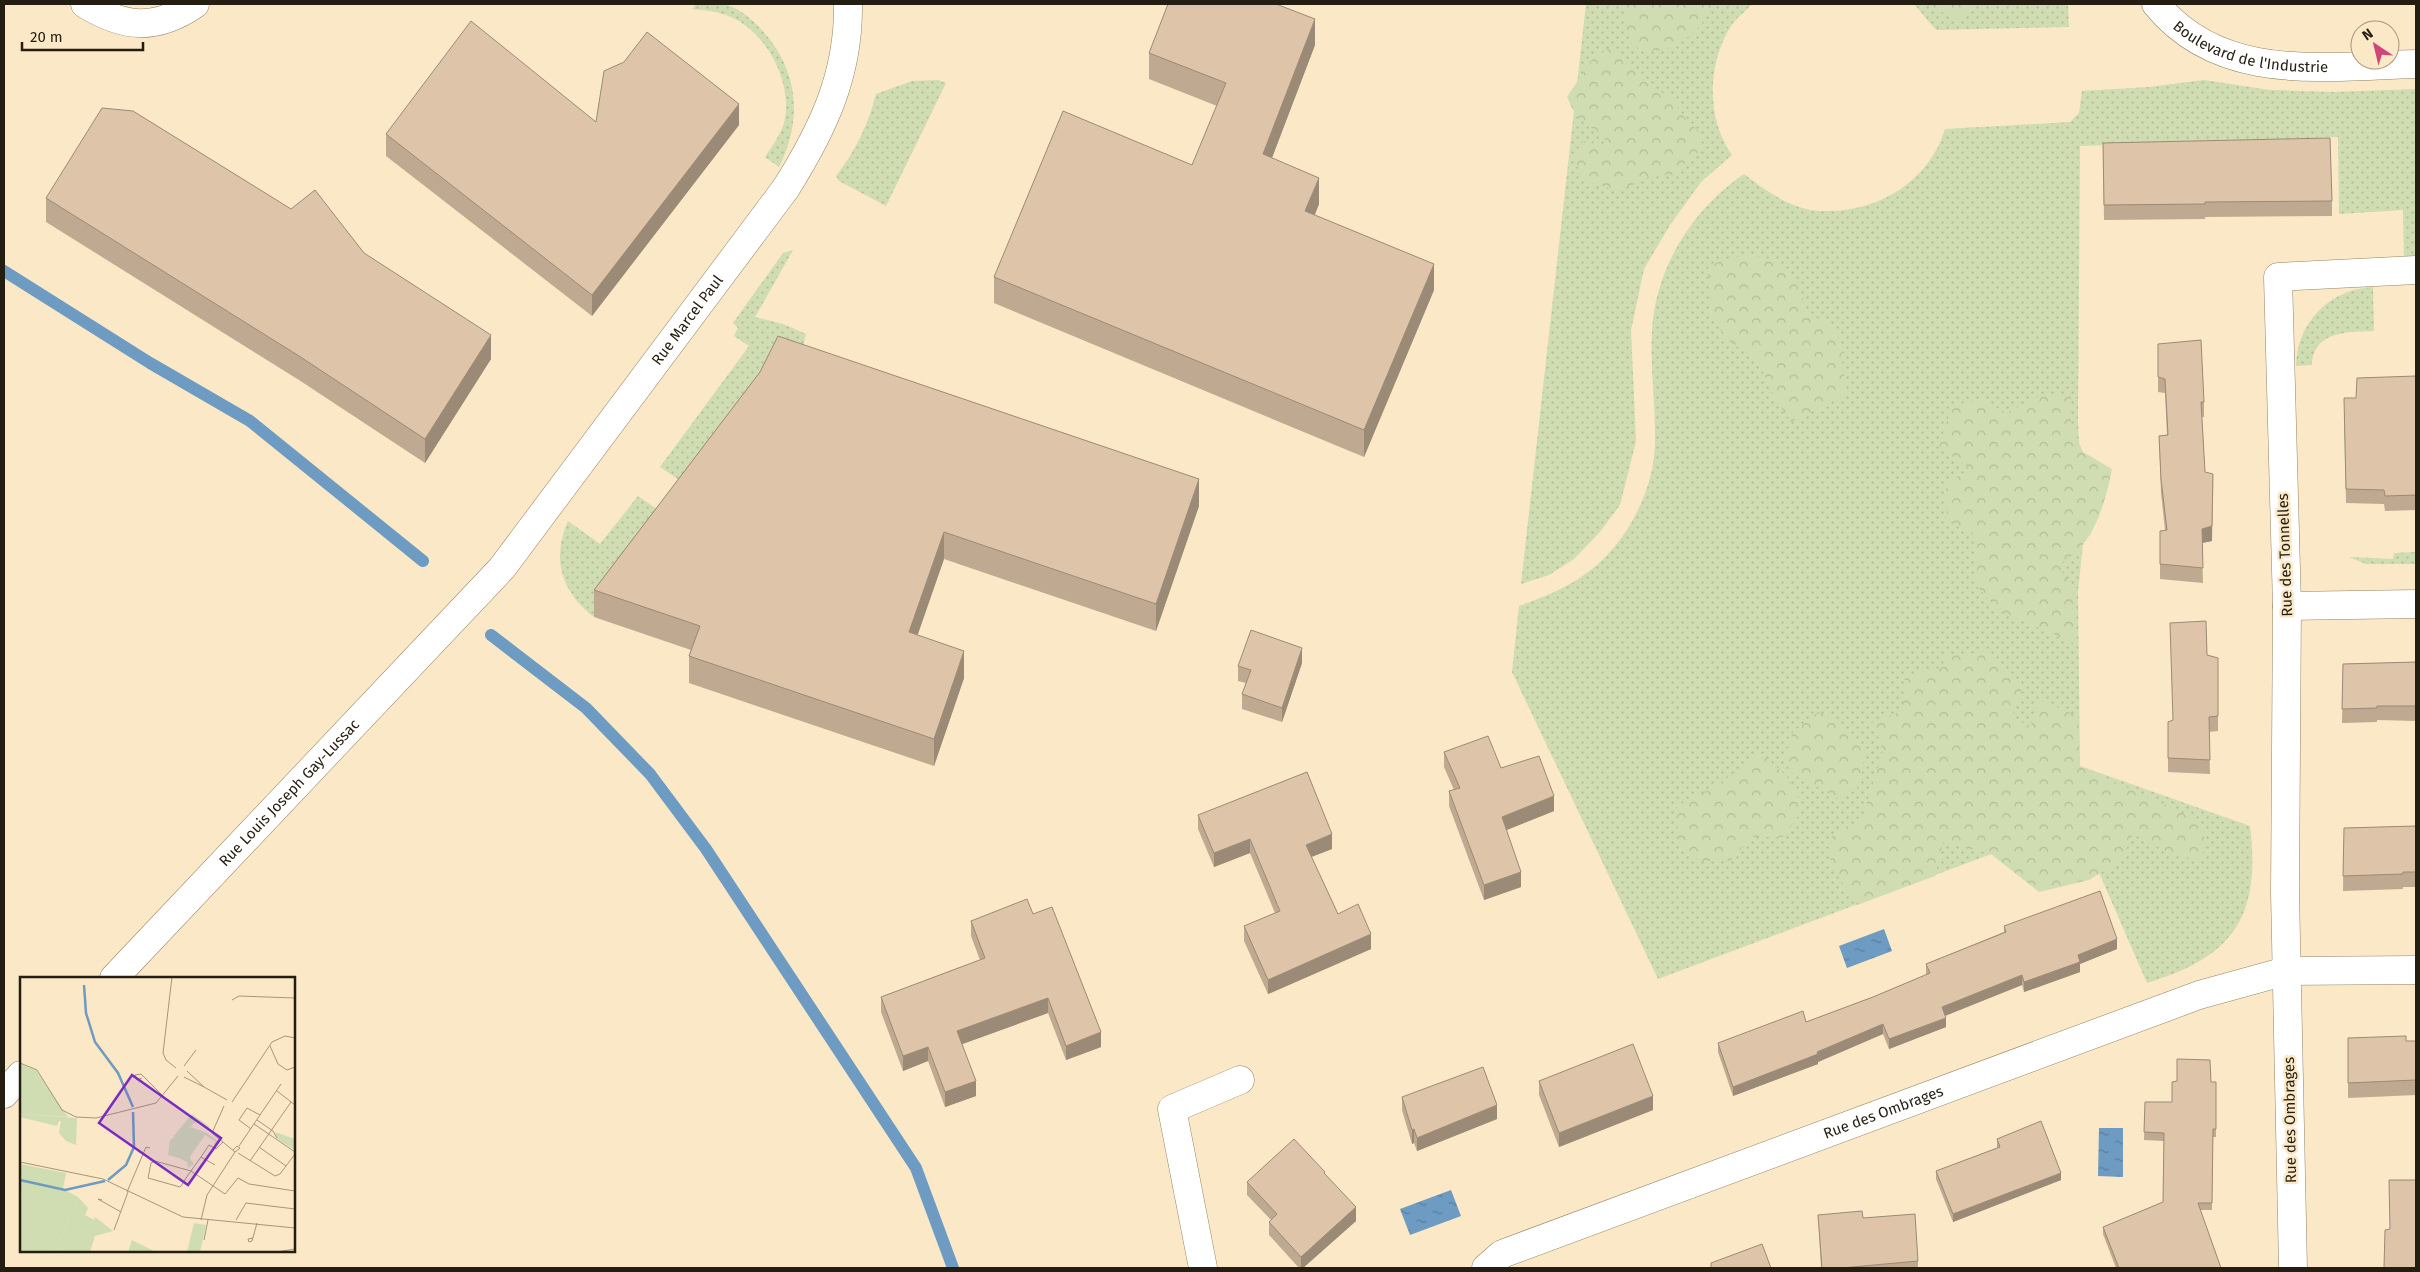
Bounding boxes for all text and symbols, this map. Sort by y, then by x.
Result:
street label: Boulevard de l'Industrie [2169,17,2328,76]
scale bar [22,20,144,52]
north arrow [2350,20,2400,70]
text: N [2359,25,2377,44]
text: 20 m [30,28,63,46]
street label: Rue Marcel Paul [648,271,727,369]
street label: Rue des Tonnelles [2274,493,2296,617]
street label: Rue Louis Joseph Gay-Lussac [215,715,363,870]
inset map [20,977,295,1252]
street label: Rue des Ombrages [2280,1057,2300,1183]
street label: Rue des Ombrages [1821,1082,1946,1143]

